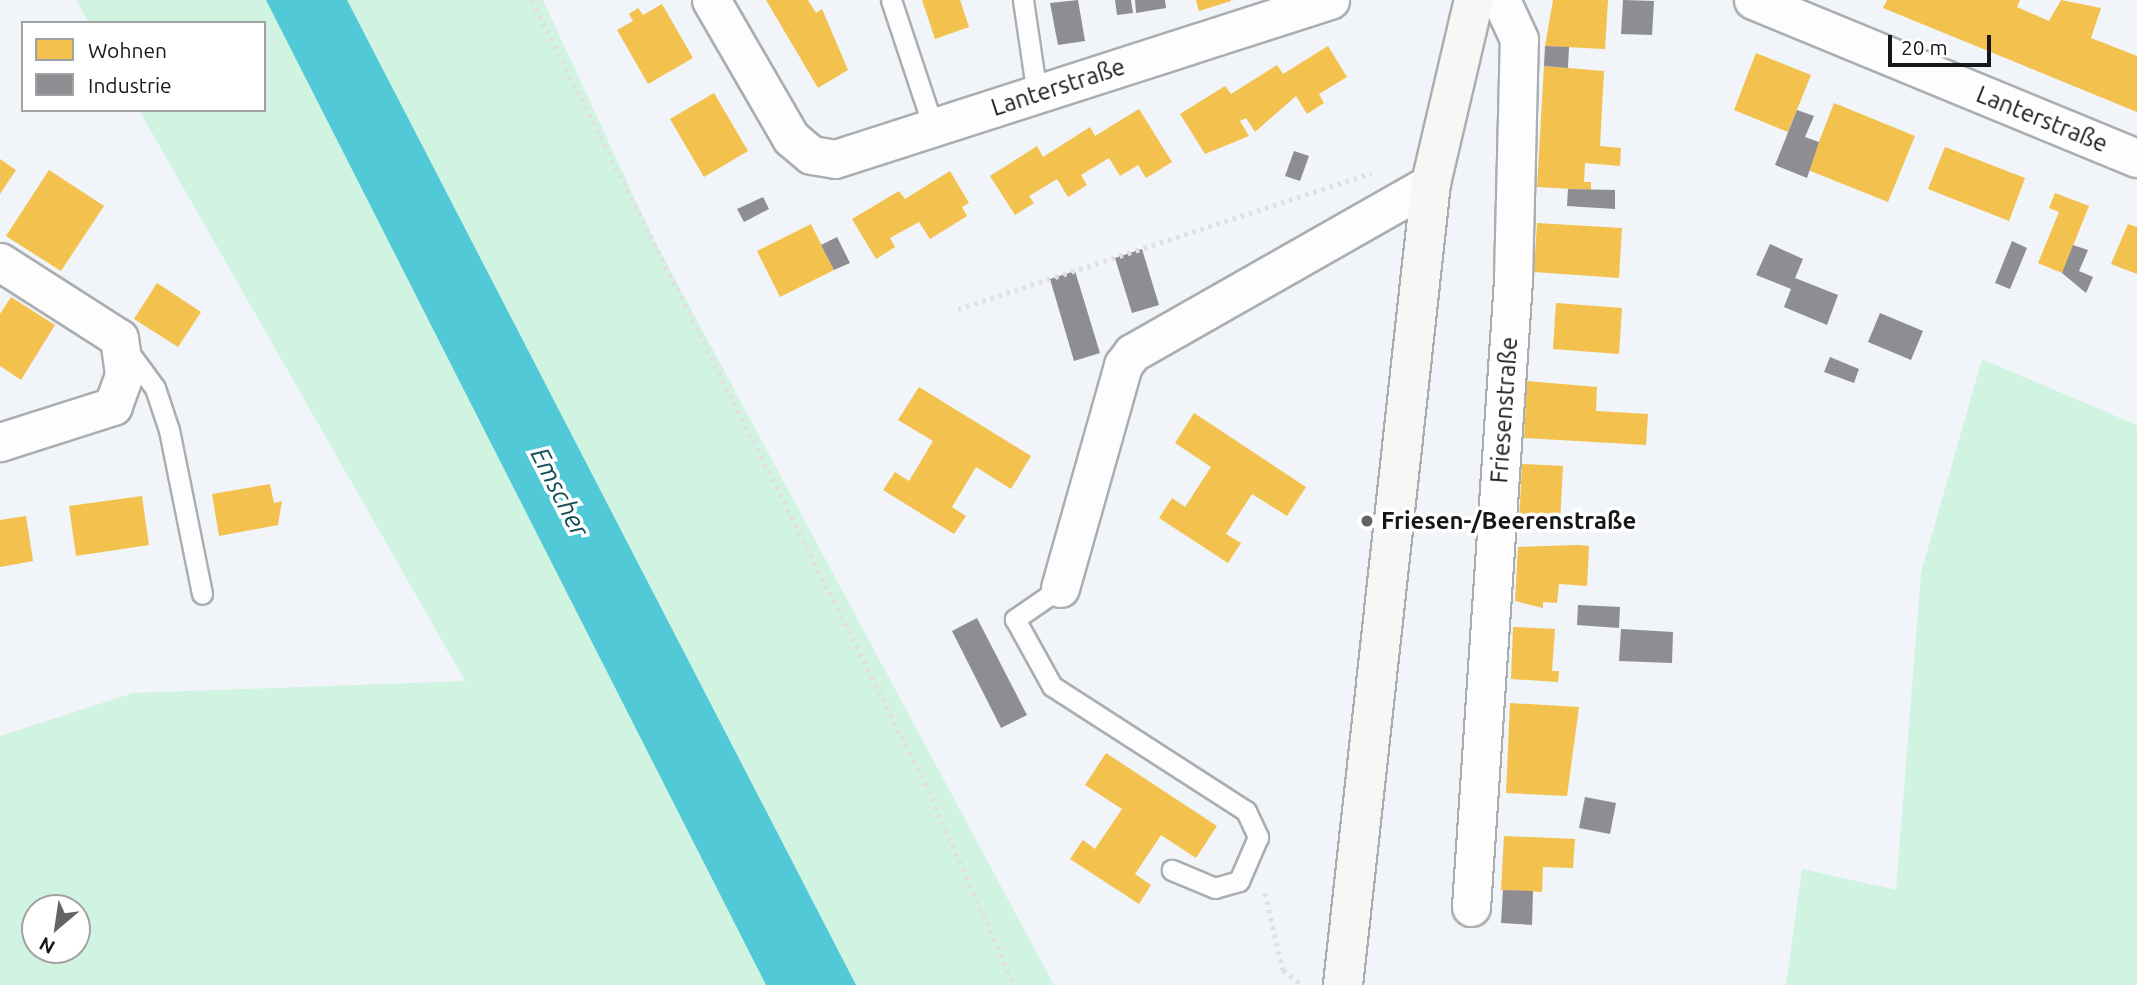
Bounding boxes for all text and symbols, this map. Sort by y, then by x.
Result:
legend [21,21,266,112]
scale bar [1892,21,1995,65]
text: 20 m [1901,35,1948,59]
text: Wohnen [88,38,167,62]
street label: Lanterstraße [987,52,1129,122]
text: Industrie [88,73,172,97]
street label: Lanterstraße [1972,80,2112,158]
street label: Friesenstraße [1485,336,1523,484]
water label: Emscher [524,442,596,542]
place label: Friesen-/Beerenstraße [1381,507,1636,535]
marker: Friesen-/Beerenstraße [1359,513,1375,529]
north arrow [21,894,91,964]
text: N [35,933,58,959]

